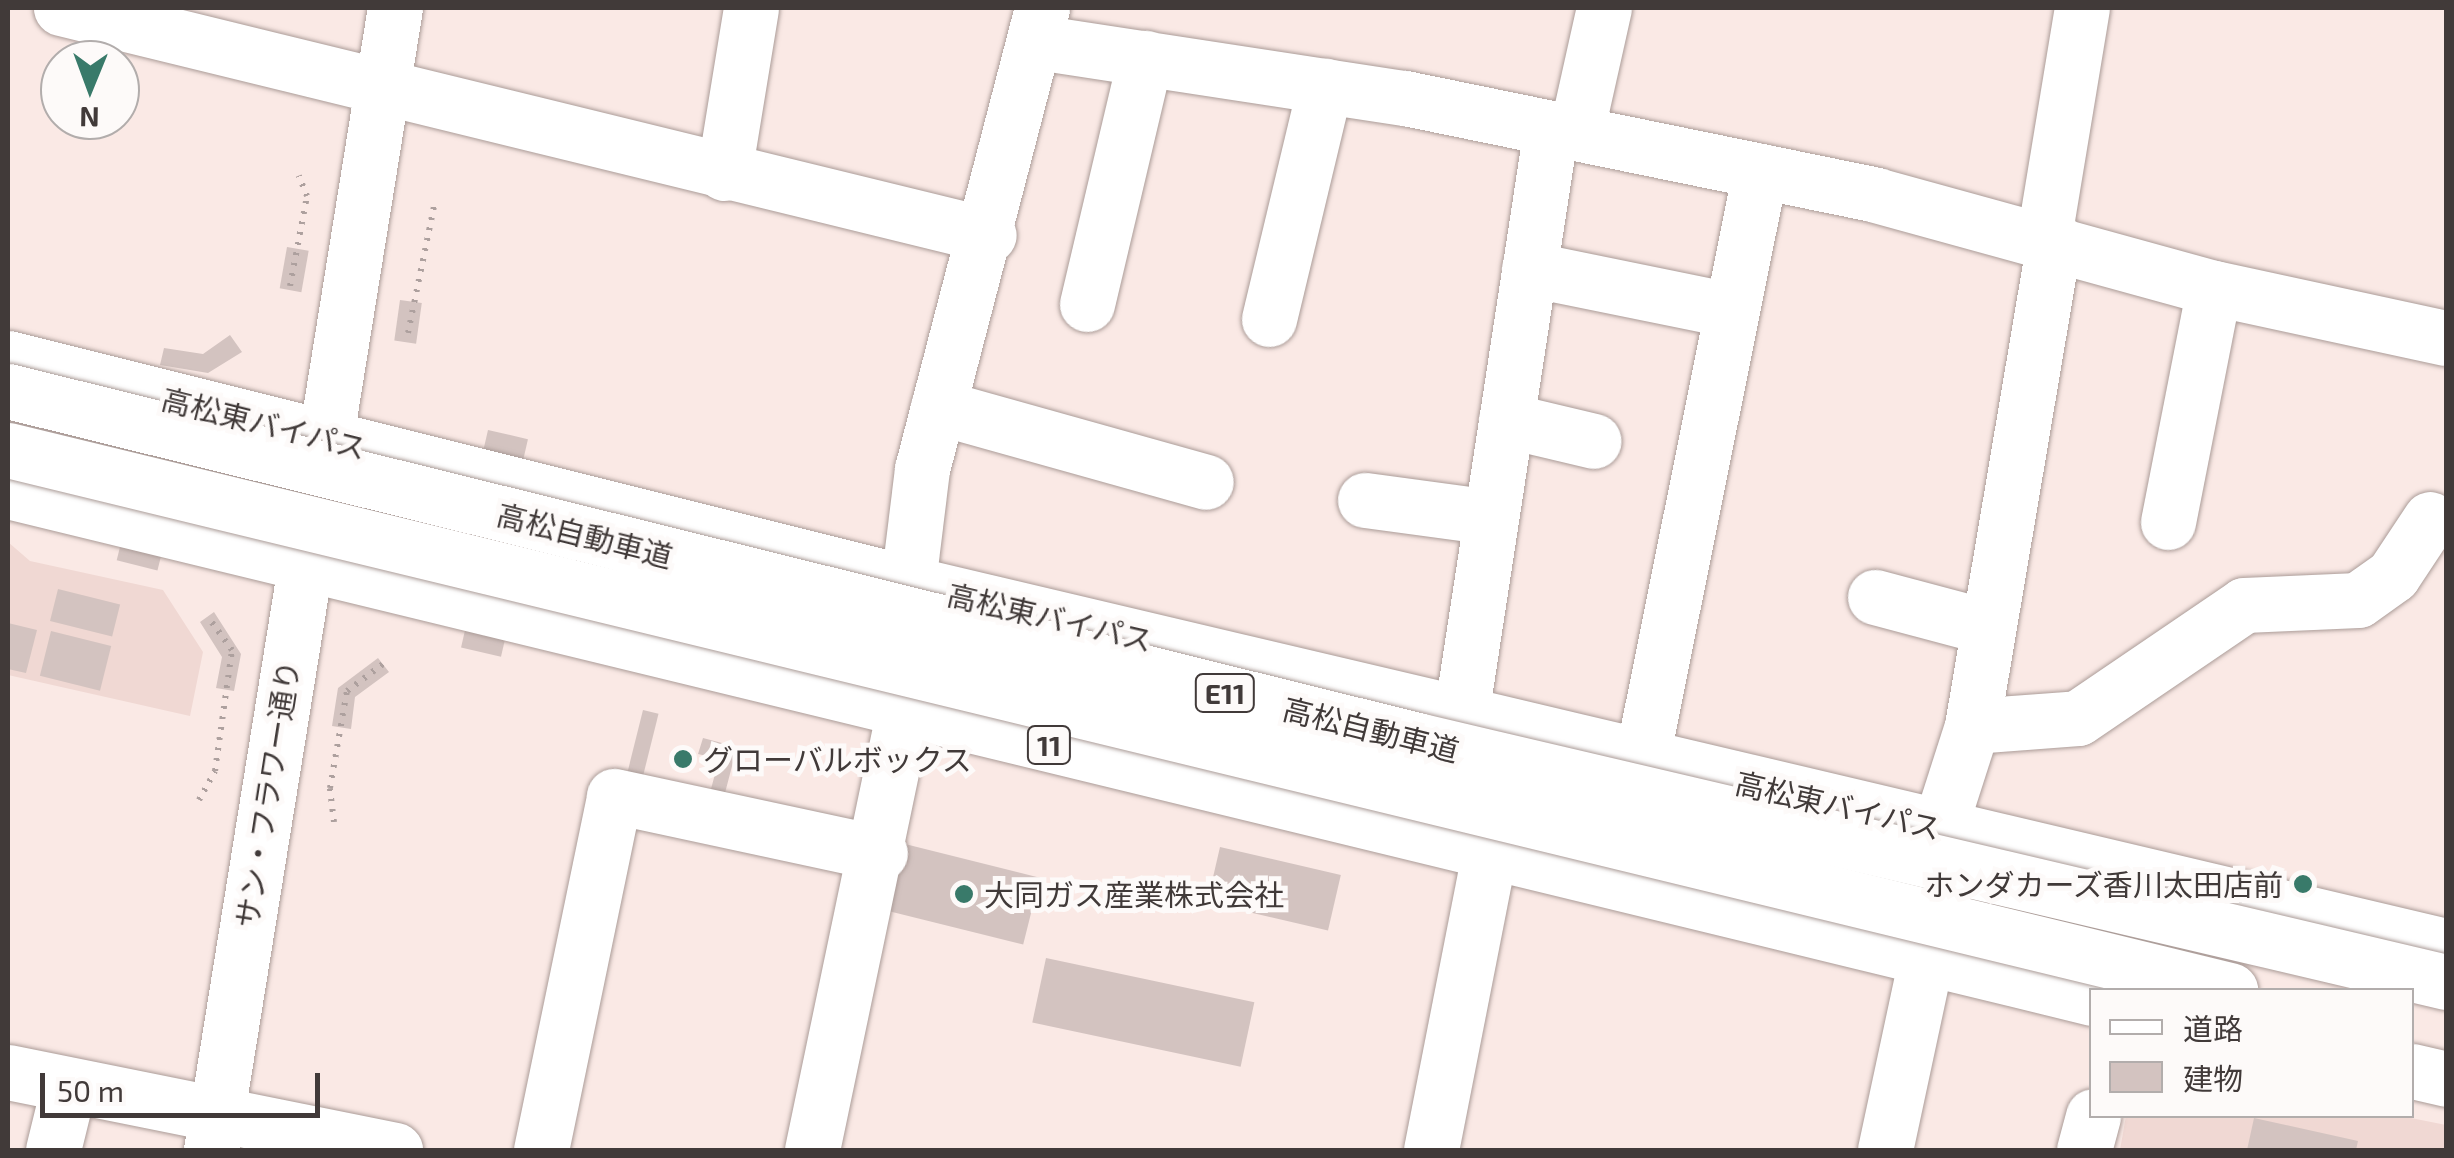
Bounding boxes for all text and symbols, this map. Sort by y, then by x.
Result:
north arrow [40,40,140,140]
text: N [79,101,100,135]
street label: 高松東バイパス [158,380,370,466]
street label: 高松自動車道 [493,496,677,574]
street label: 高松東バイパス [944,576,1156,658]
street label: サン・フラワー通り [228,658,306,930]
road number: E11 [1192,670,1258,716]
street label: 高松自動車道 [1279,690,1463,768]
road number: 11 [1026,722,1072,768]
place label: グローバルボックス [703,741,973,777]
marker: グローバルボックス [672,748,694,770]
street label: 高松東バイパス [1732,764,1944,846]
place label: ホンダカーズ香川太田店前 [1923,866,2283,902]
marker: ホンダカーズ香川太田店前 [2292,873,2314,895]
place label: 大同ガス産業株式会社 [984,876,1284,912]
marker: 大同ガス産業株式会社 [953,883,975,905]
legend [2089,988,2414,1118]
text: 道路 [2183,1010,2243,1046]
scale bar [45,1053,325,1115]
text: 建物 [2183,1060,2243,1096]
text: 50 m [57,1072,124,1108]

